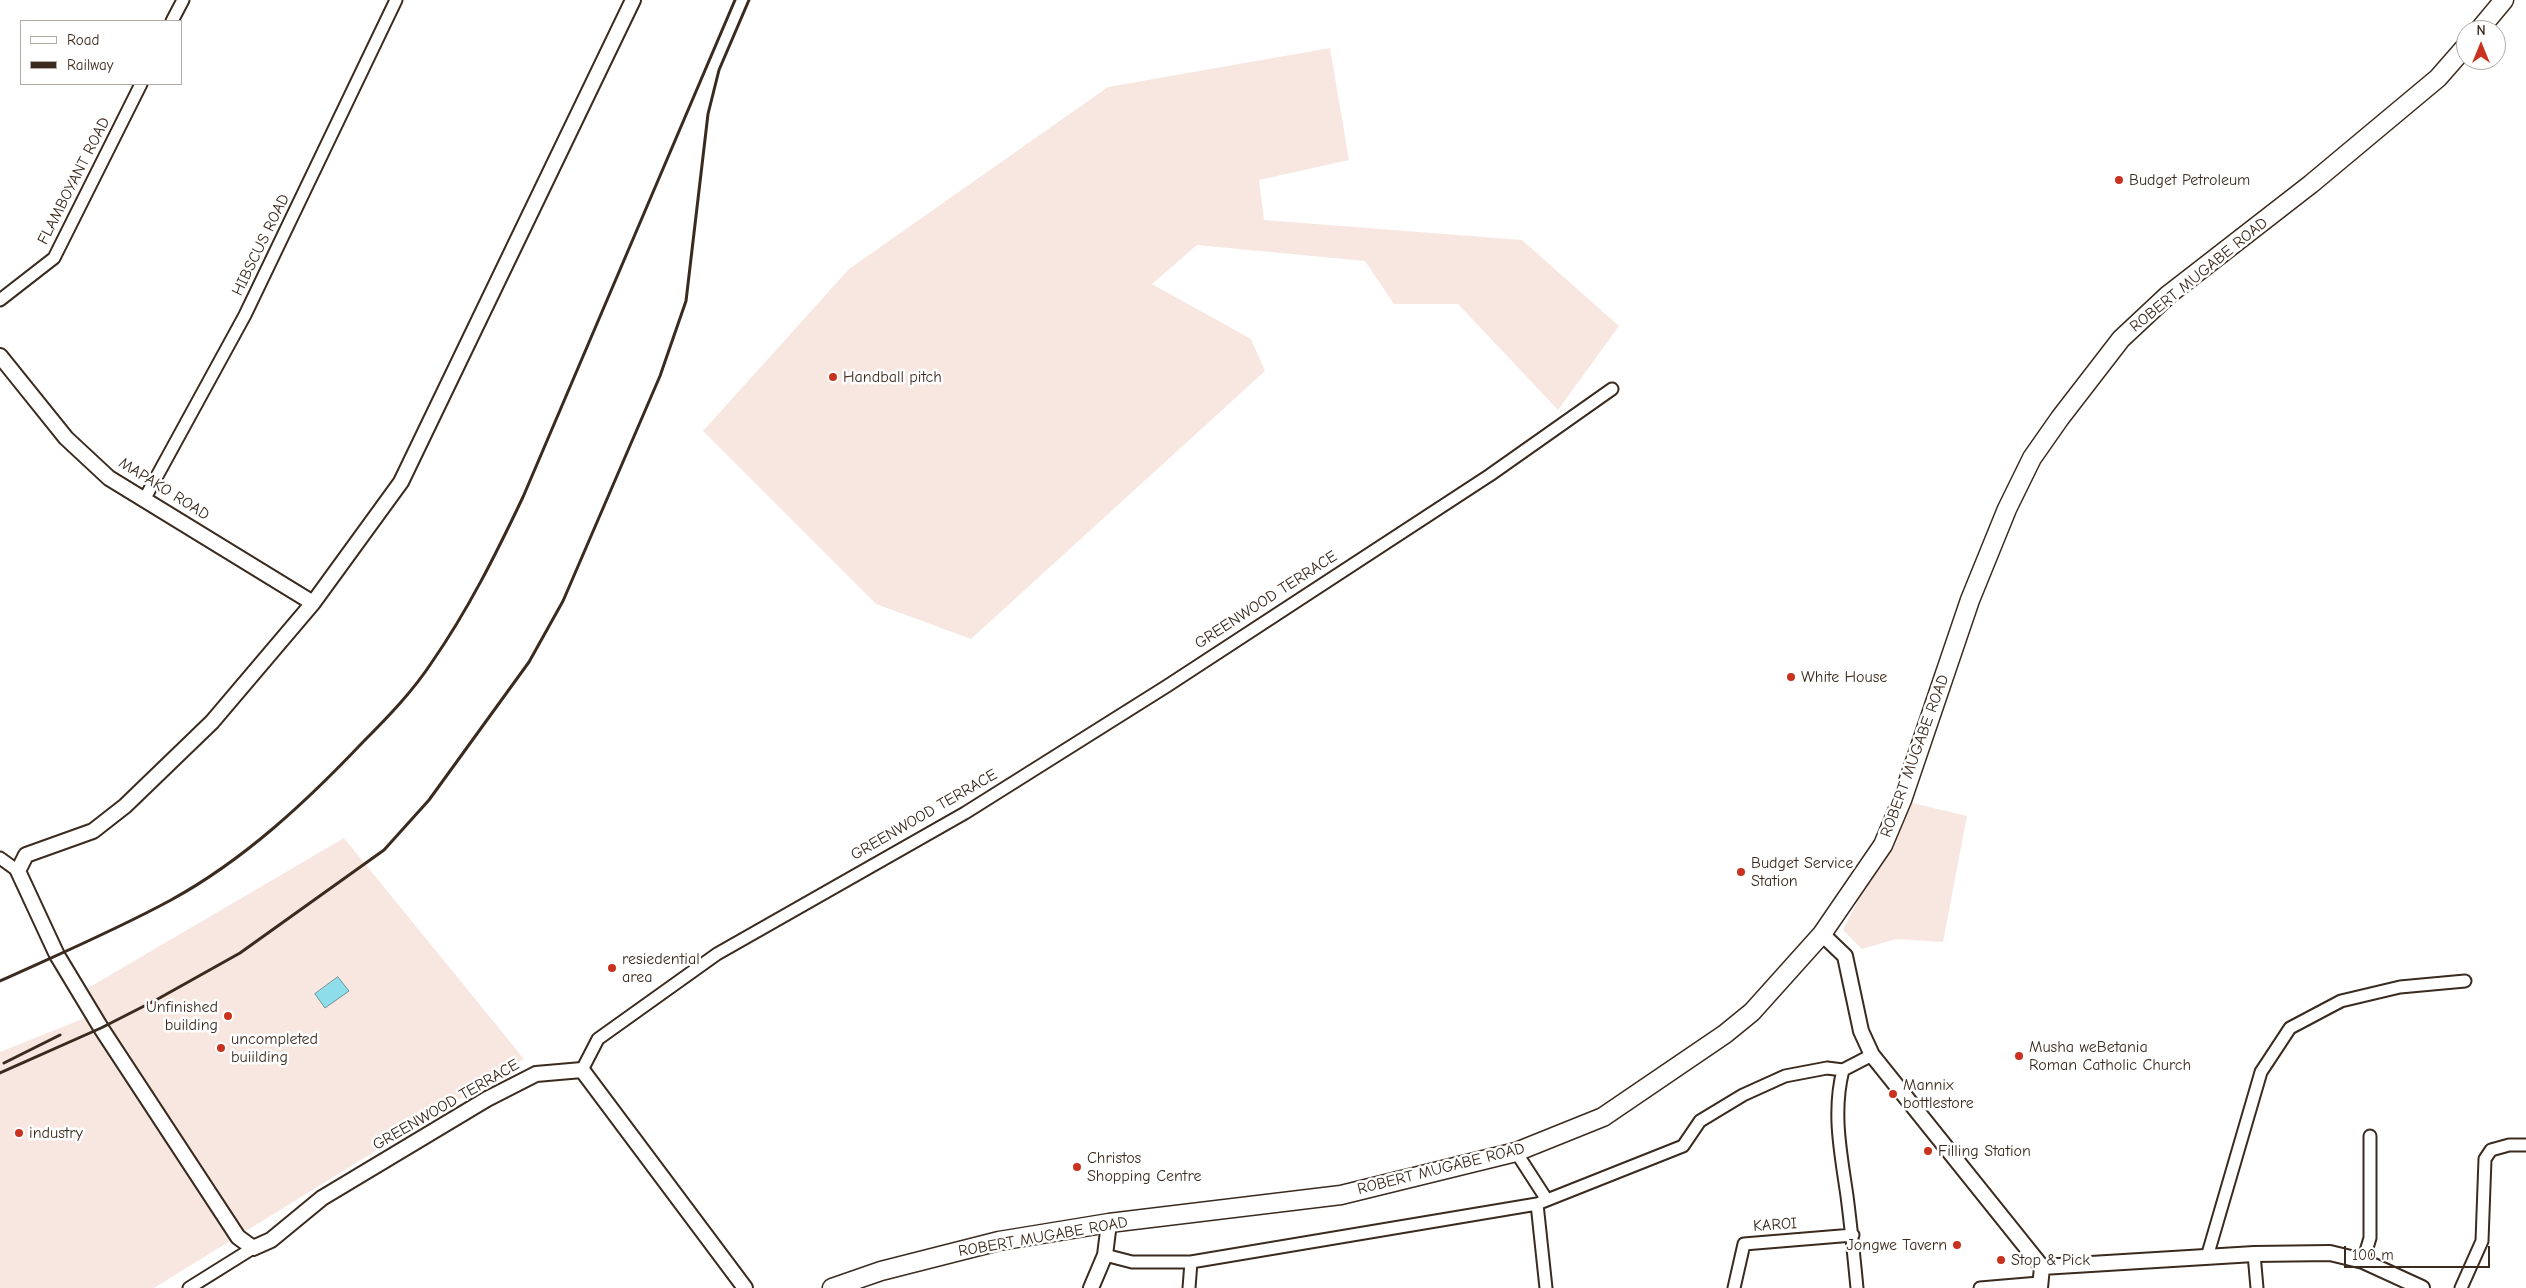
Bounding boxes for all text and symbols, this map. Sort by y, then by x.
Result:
legend [20,20,182,85]
north arrow [2456,20,2506,70]
text: N [2476,22,2486,39]
text: Road [67,31,99,49]
text: Railway [67,56,113,74]
street label: FLAMBOYANT ROAD [34,114,114,248]
place label: Budget Petroleum [2129,170,2250,190]
marker: Budget Petroleum [2113,174,2125,186]
street label: HIBSCUS ROAD [228,191,294,299]
street label: ROBERT MUGABE ROAD [2126,213,2272,337]
place label: Handball pitch [843,367,942,387]
marker: Handball pitch [827,371,839,383]
street label: MAPAKO ROAD [115,453,213,525]
street label: GREENWOOD TERRACE [1191,547,1341,653]
place label: White House [1801,667,1887,687]
marker: White House [1785,671,1797,683]
street label: ROBERT MUGABE ROAD [1877,672,1953,840]
street label: GREENWOOD TERRACE [847,765,1001,865]
place label: Budget Service Station [1751,853,1853,891]
marker: Budget Service Station [1735,866,1747,878]
place label: resiedential area [622,949,700,987]
marker: resiedential area [606,962,618,974]
place label: Unfinished building [146,997,218,1035]
marker: Unfinished building [222,1010,234,1022]
place label: uncompleted buiilding [231,1029,318,1067]
place label: Musha weBetania Roman Catholic Church [2029,1037,2191,1075]
marker: uncompleted buiilding [215,1042,227,1054]
marker: Musha weBetania Roman Catholic Church [2013,1050,2025,1062]
street label: GREENWOOD TERRACE [369,1055,523,1155]
place label: Mannix bottlestore [1903,1075,1974,1113]
marker: Mannix bottlestore [1887,1088,1899,1100]
place label: industry [29,1123,83,1143]
marker: industry [13,1127,25,1139]
street label: ROBERT MUGABE ROAD [1355,1139,1527,1199]
place label: Filling Station [1938,1141,2031,1161]
marker: Filling Station [1922,1145,1934,1157]
place label: Christos Shopping Centre [1087,1148,1201,1186]
marker: Christos Shopping Centre [1071,1161,1083,1173]
street label: ROBERT MUGABE ROAD [957,1213,1129,1261]
street label: KAROI [1752,1214,1798,1236]
place label: Jongwe Tavern [1847,1235,1947,1255]
scale bar [2346,1236,2492,1268]
marker: Jongwe Tavern [1951,1239,1963,1251]
text: 100 m [2352,1246,2394,1264]
place label: Stop & Pick [2011,1250,2090,1270]
marker: Stop & Pick [1995,1254,2007,1266]

